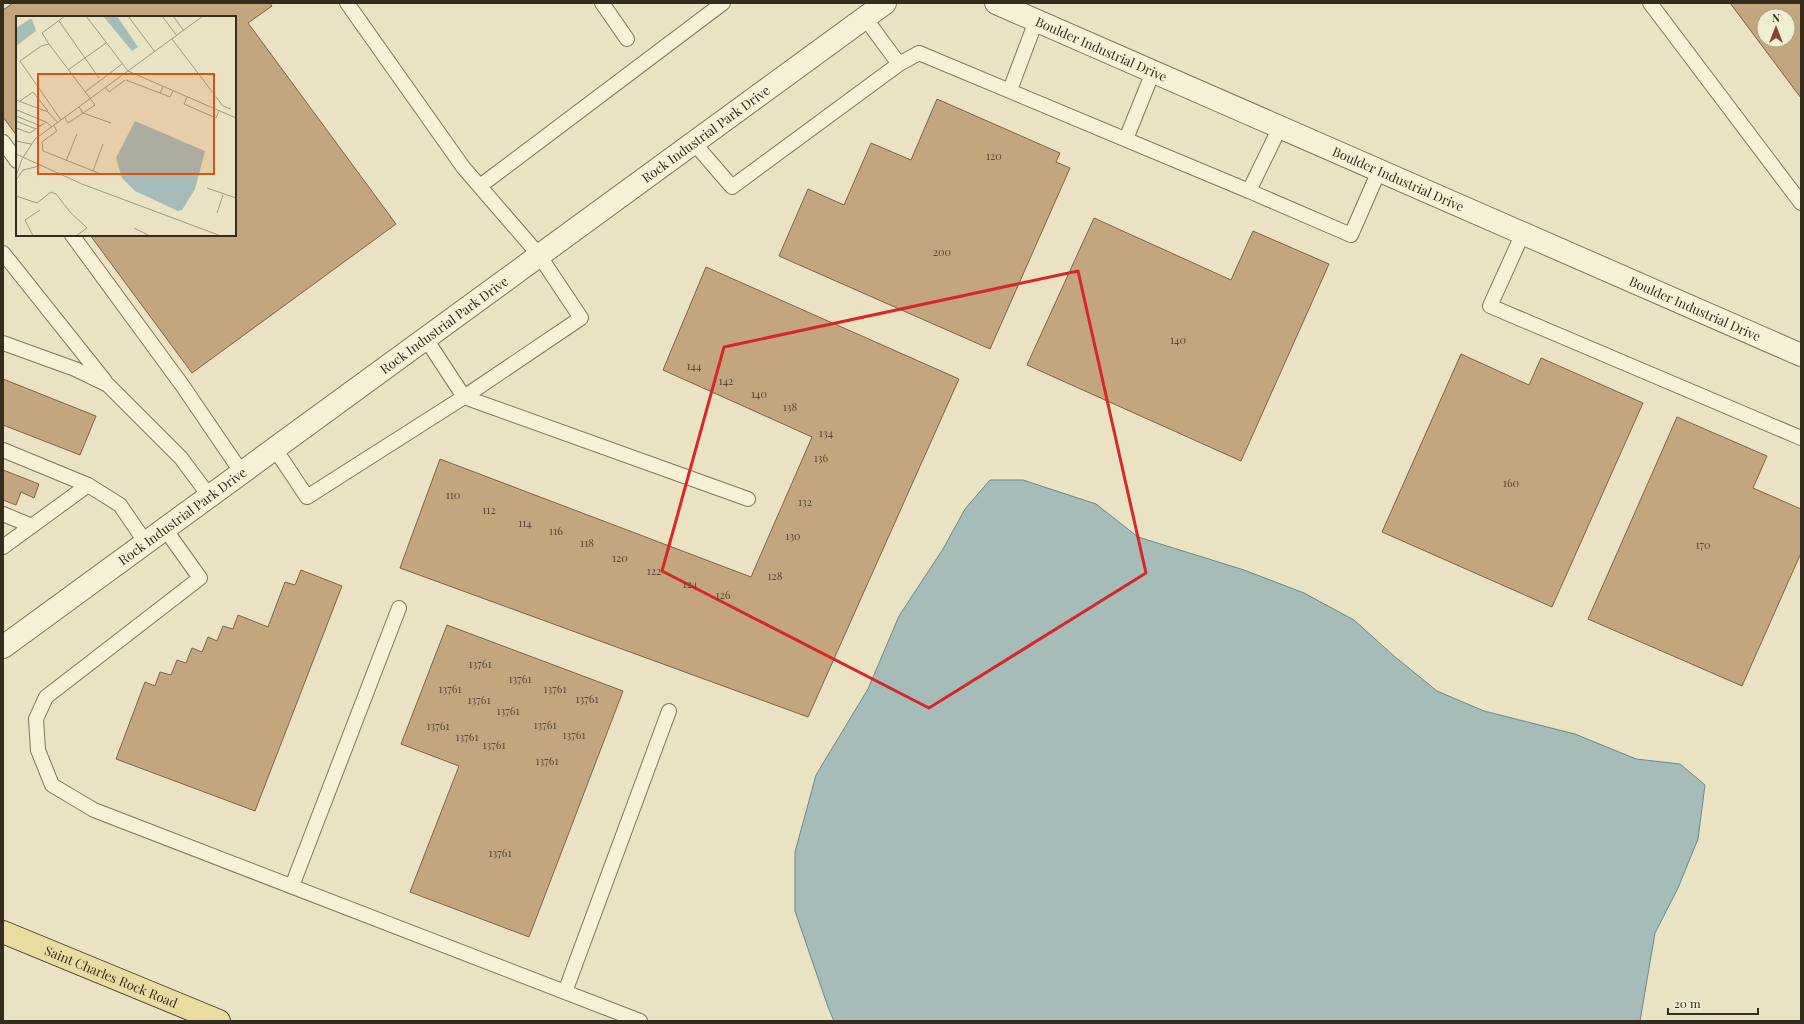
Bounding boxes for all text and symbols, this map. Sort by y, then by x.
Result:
north arrow [1756,8,1796,48]
text: N [1772,10,1780,25]
street label: Boulder Industrial Drive [1033,12,1170,85]
inset map [16,16,236,236]
street label: Rock Industrial Park Drive [638,81,773,186]
street label: Boulder Industrial Drive [1330,142,1467,215]
house number: 120 [986,148,1002,163]
house number: 200 [933,244,952,259]
street label: Rock Industrial Park Drive [376,272,511,377]
street label: Boulder Industrial Drive [1627,272,1764,345]
house number: 140 [1170,332,1186,347]
house number: 144 [687,358,702,373]
house number: 142 [719,373,733,388]
house number: 140 [751,386,767,401]
house number: 138 [783,399,798,414]
house number: 134 [819,425,834,440]
house number: 136 [814,450,829,465]
street label: Rock Industrial Park Drive [115,463,250,568]
house number: 160 [1503,475,1520,490]
house number: 110 [446,487,461,502]
house number: 132 [798,494,812,509]
house number: 112 [482,502,496,517]
house number: 114 [518,515,532,530]
house number: 116 [549,523,563,538]
house number: 130 [785,528,801,543]
house number: 118 [580,535,594,550]
house number: 170 [1695,537,1711,552]
house number: 120 [612,550,628,565]
house number: 122 [647,563,661,578]
house number: 128 [767,568,783,583]
house number: 124 [683,576,698,591]
house number: 126 [715,587,731,602]
house number: 13761 [468,656,492,671]
house number: 13761 [508,671,532,686]
house number: 13761 [438,681,462,696]
house number: 13761 [543,681,567,696]
house number: 13761 [575,691,599,706]
house number: 13761 [467,692,491,707]
house number: 13761 [496,703,520,718]
house number: 13761 [533,717,557,732]
house number: 13761 [426,718,450,733]
house number: 13761 [562,727,586,742]
house number: 13761 [455,729,479,744]
house number: 13761 [482,737,506,752]
house number: 13761 [535,753,559,768]
house number: 13761 [488,845,512,860]
street label: Saint Charles Rock Road [42,941,181,1011]
scale bar [1668,990,1758,1016]
text: 20 m [1674,995,1701,1011]

